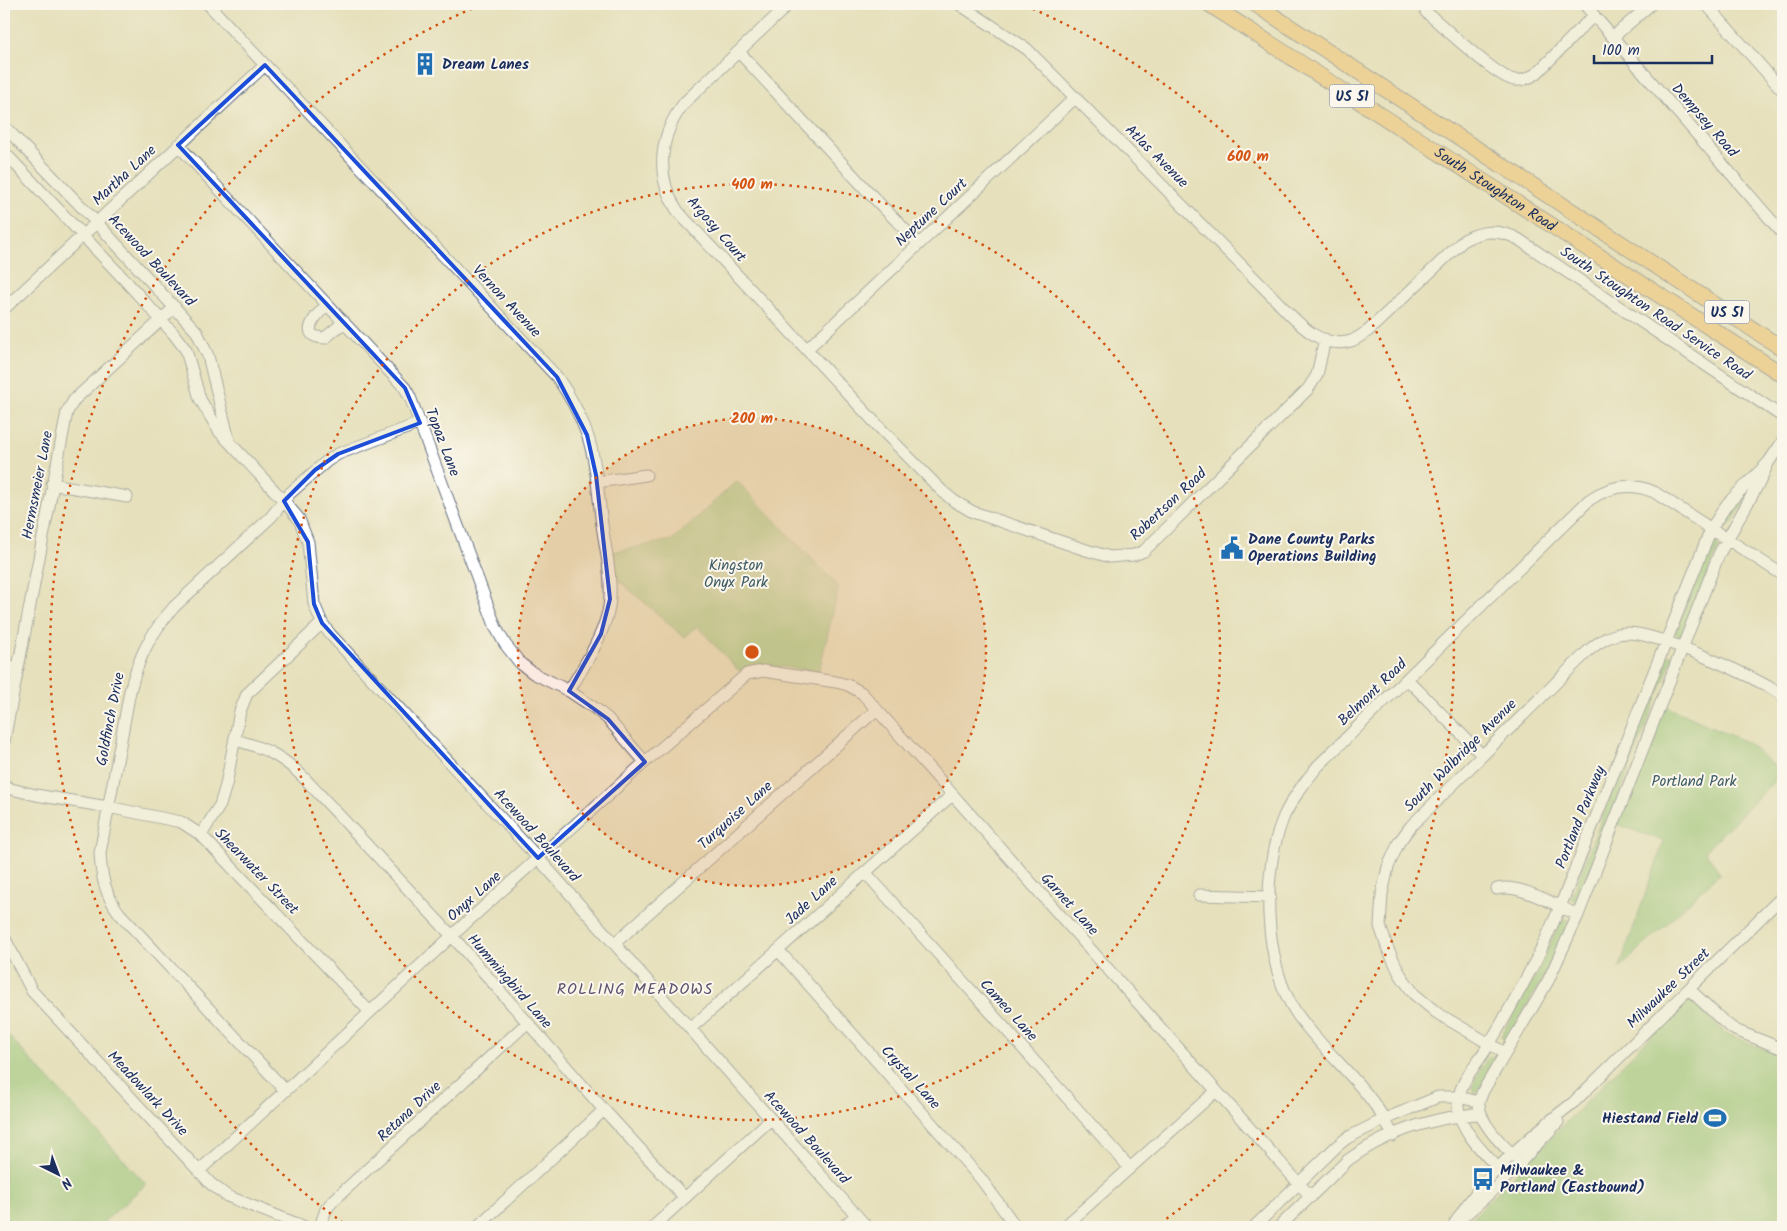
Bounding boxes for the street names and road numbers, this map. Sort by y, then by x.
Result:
street label: Dempsey Road [1665,78,1744,164]
road number: US 51 [1330,84,1374,108]
street label: Atlas Avenue [1119,119,1194,194]
street label: Martha Lane [87,139,163,212]
street label: South Stoughton Road [1429,141,1561,239]
street label: Neptune Court [890,173,974,253]
street label: Argosy Court [681,191,752,268]
street label: Acewood Boulevard [102,209,201,313]
street label: South Stoughton Road Service Road [1555,241,1756,387]
street label: Vernon Avenue [466,260,547,344]
road number: US 51 [1704,300,1750,324]
street label: Topaz Lane [418,405,466,480]
street label: Hermsmeier Lane [16,429,60,542]
street label: Robertson Road [1125,462,1213,547]
street label: Belmont Road [1332,653,1413,732]
street label: Goldfinch Drive [90,670,132,768]
street label: South Walbridge Avenue [1398,693,1523,818]
street label: Portland Parkway [1549,761,1613,873]
street label: Turquoise Lane [693,775,779,856]
street label: Acewood Boulevard [487,783,586,888]
street label: Shearwater Street [208,823,304,921]
street label: Onyx Lane [442,865,508,928]
street label: Garnet Lane [1034,868,1104,942]
street label: Jade Lane [780,870,844,931]
street label: Hummingbird Lane [461,929,558,1035]
street label: Milwaukee Street [1622,942,1716,1035]
street label: Cameo Lane [973,974,1043,1048]
street label: Crystal Lane [875,1040,946,1116]
street label: Meadowlark Drive [101,1045,194,1142]
street label: Retana Drive [372,1075,448,1148]
street label: Acewood Boulevard [757,1085,856,1190]

